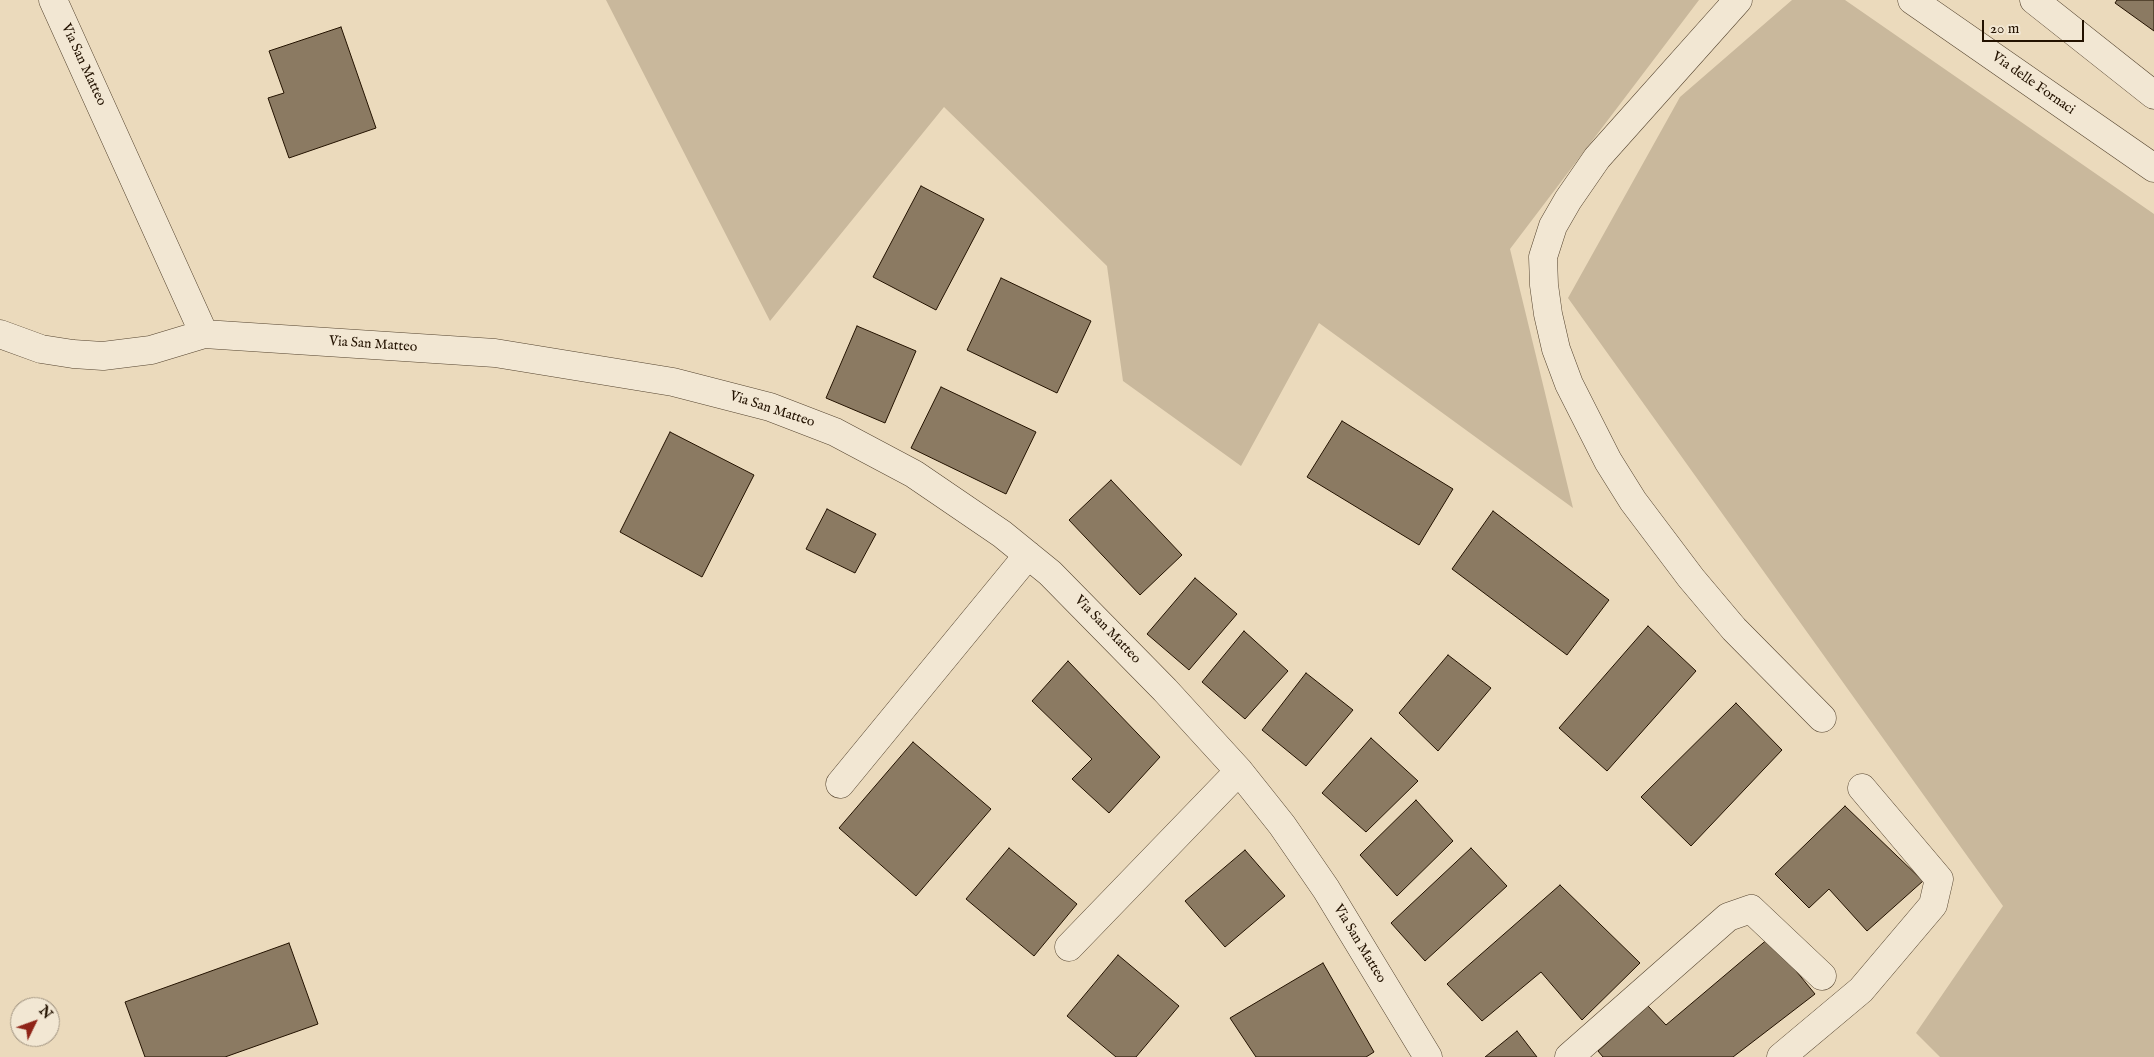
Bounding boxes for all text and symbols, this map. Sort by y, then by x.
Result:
scale bar [1984,10,2086,42]
text: 20 m [1990,19,2019,38]
street label: Via San Matteo [57,21,109,109]
street label: Via delle Fornaci [1988,49,2078,119]
street label: Via San Matteo [328,334,418,356]
street label: Via San Matteo [727,388,817,432]
street label: Via San Matteo [1070,592,1144,668]
street label: Via San Matteo [1329,902,1389,986]
north arrow [10,997,60,1047]
text: N [35,1002,56,1023]

